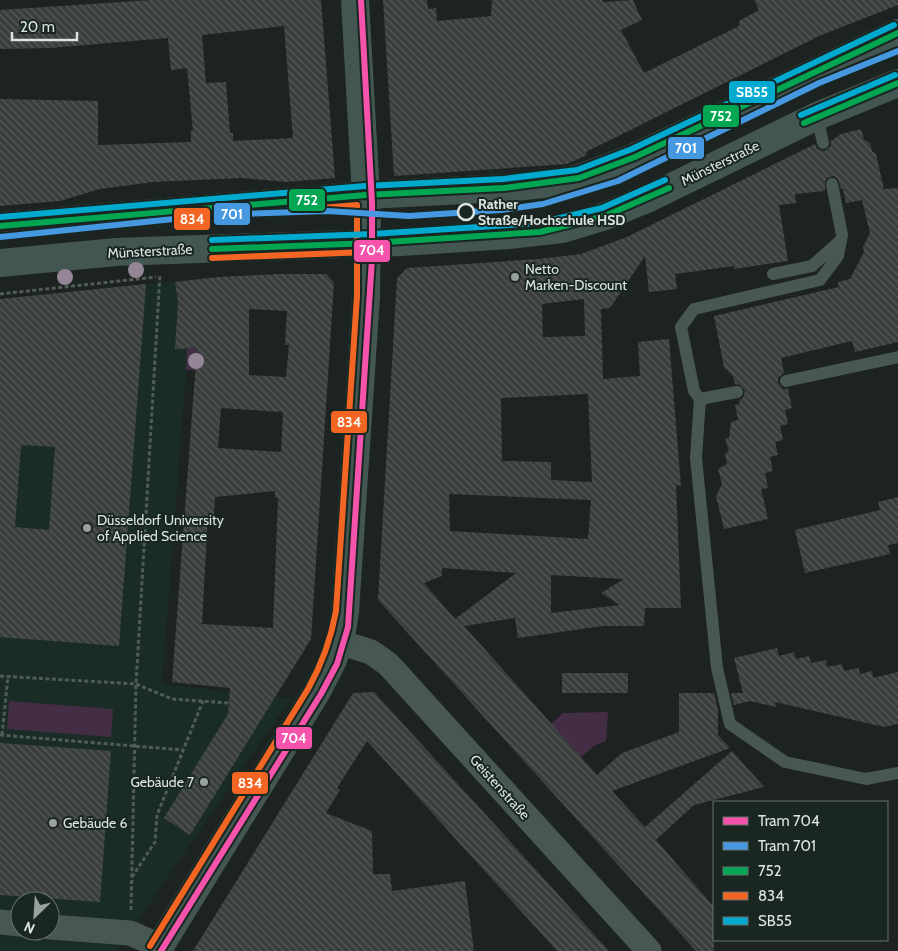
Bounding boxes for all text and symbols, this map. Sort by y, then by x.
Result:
scale bar [12,10,78,42]
text: 20 m [20,18,55,36]
line badge: SB55 [728,80,776,104]
text: SB55 [736,83,768,101]
line badge: 752 [702,104,740,128]
text: 752 [710,107,732,125]
line badge: 701 [667,136,705,160]
street label: Münsterstraße [678,136,762,190]
text: 701 [675,139,697,157]
line badge: 752 [288,188,326,212]
text: 752 [296,191,318,209]
place label: Rather Straße/Hochschule HSD [478,195,625,229]
line badge: 701 [213,202,251,226]
marker: Rather Straße/Hochschule HSD [457,203,475,221]
text: 701 [221,205,243,223]
line badge: 834 [173,207,211,231]
text: 834 [180,210,204,228]
line badge: 704 [353,239,391,263]
street label: Münsterstraße [107,240,193,262]
text: 704 [359,241,385,259]
place label: Netto Marken-Discount [525,260,627,294]
marker: Netto Marken-Discount [509,271,521,283]
line badge: 834 [330,410,368,434]
text: 834 [337,413,361,431]
place label: Düsseldorf University of Applied Science [97,511,224,545]
marker: Düsseldorf University of Applied Science [81,522,93,534]
line badge: 704 [275,726,313,750]
text: 704 [281,729,307,747]
street label: Geistenstraße [466,751,534,823]
line badge: 834 [231,771,269,795]
place label: Gebäude 7 [131,773,194,791]
text: 834 [238,774,262,792]
marker: Gebäude 7 [198,776,210,788]
legend [713,801,888,941]
text: Tram 704 [758,812,820,830]
place label: Gebäude 6 [63,814,127,832]
marker: Gebäude 6 [47,817,59,829]
text: Tram 701 [758,837,816,855]
text: 752 [758,862,782,880]
text: 834 [758,887,784,905]
north arrow [10,891,60,941]
text: SB55 [758,912,792,930]
text: N [21,918,38,938]

